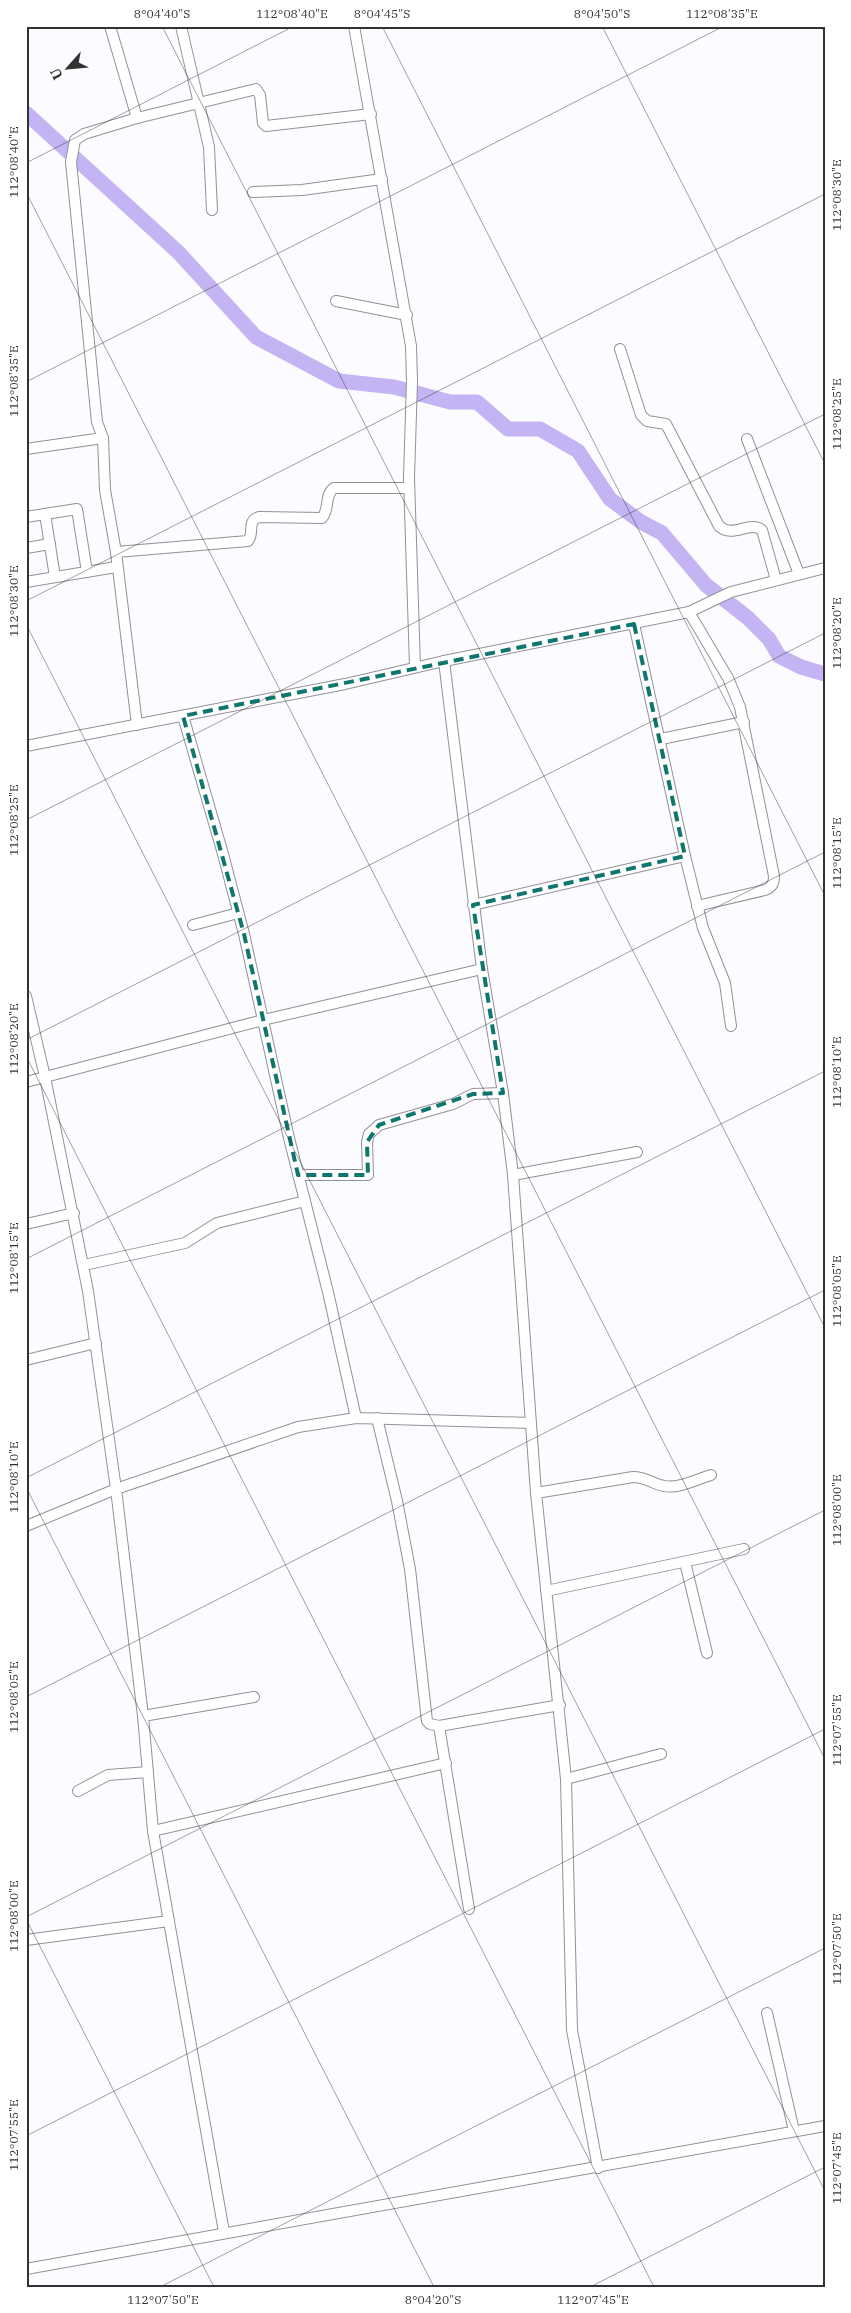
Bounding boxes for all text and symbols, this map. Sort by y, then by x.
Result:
text: 8°04'40"S [134,6,190,21]
text: 112°08'40"E [256,6,328,21]
text: 8°04'45"S [354,6,410,21]
text: 8°04'50"S [574,6,630,21]
text: 112°08'35"E [686,6,758,21]
north arrow [42,42,92,92]
text: U [46,65,67,83]
text: 112°08'40"E [6,126,21,198]
text: 112°08'30"E [829,159,844,231]
text: 112°08'35"E [6,345,21,417]
text: 112°08'25"E [829,378,844,450]
text: 112°08'30"E [6,565,21,637]
text: 112°08'20"E [829,597,844,669]
text: 112°08'25"E [6,784,21,856]
text: 112°08'15"E [829,817,844,889]
text: 112°08'20"E [6,1003,21,1075]
text: 112°08'10"E [829,1036,844,1108]
text: 112°08'15"E [6,1222,21,1294]
text: 112°08'05"E [829,1255,844,1327]
text: 112°08'10"E [6,1441,21,1513]
text: 112°08'00"E [829,1474,844,1546]
text: 112°08'05"E [6,1661,21,1733]
text: 112°07'55"E [829,1694,844,1766]
text: 112°08'00"E [6,1880,21,1952]
text: 112°07'50"E [829,1913,844,1985]
text: 112°07'55"E [6,2099,21,2171]
text: 112°07'45"E [829,2132,844,2204]
text: 112°07'50"E [127,2292,199,2307]
text: 8°04'20"S [405,2292,461,2307]
text: 112°07'45"E [557,2292,629,2307]

